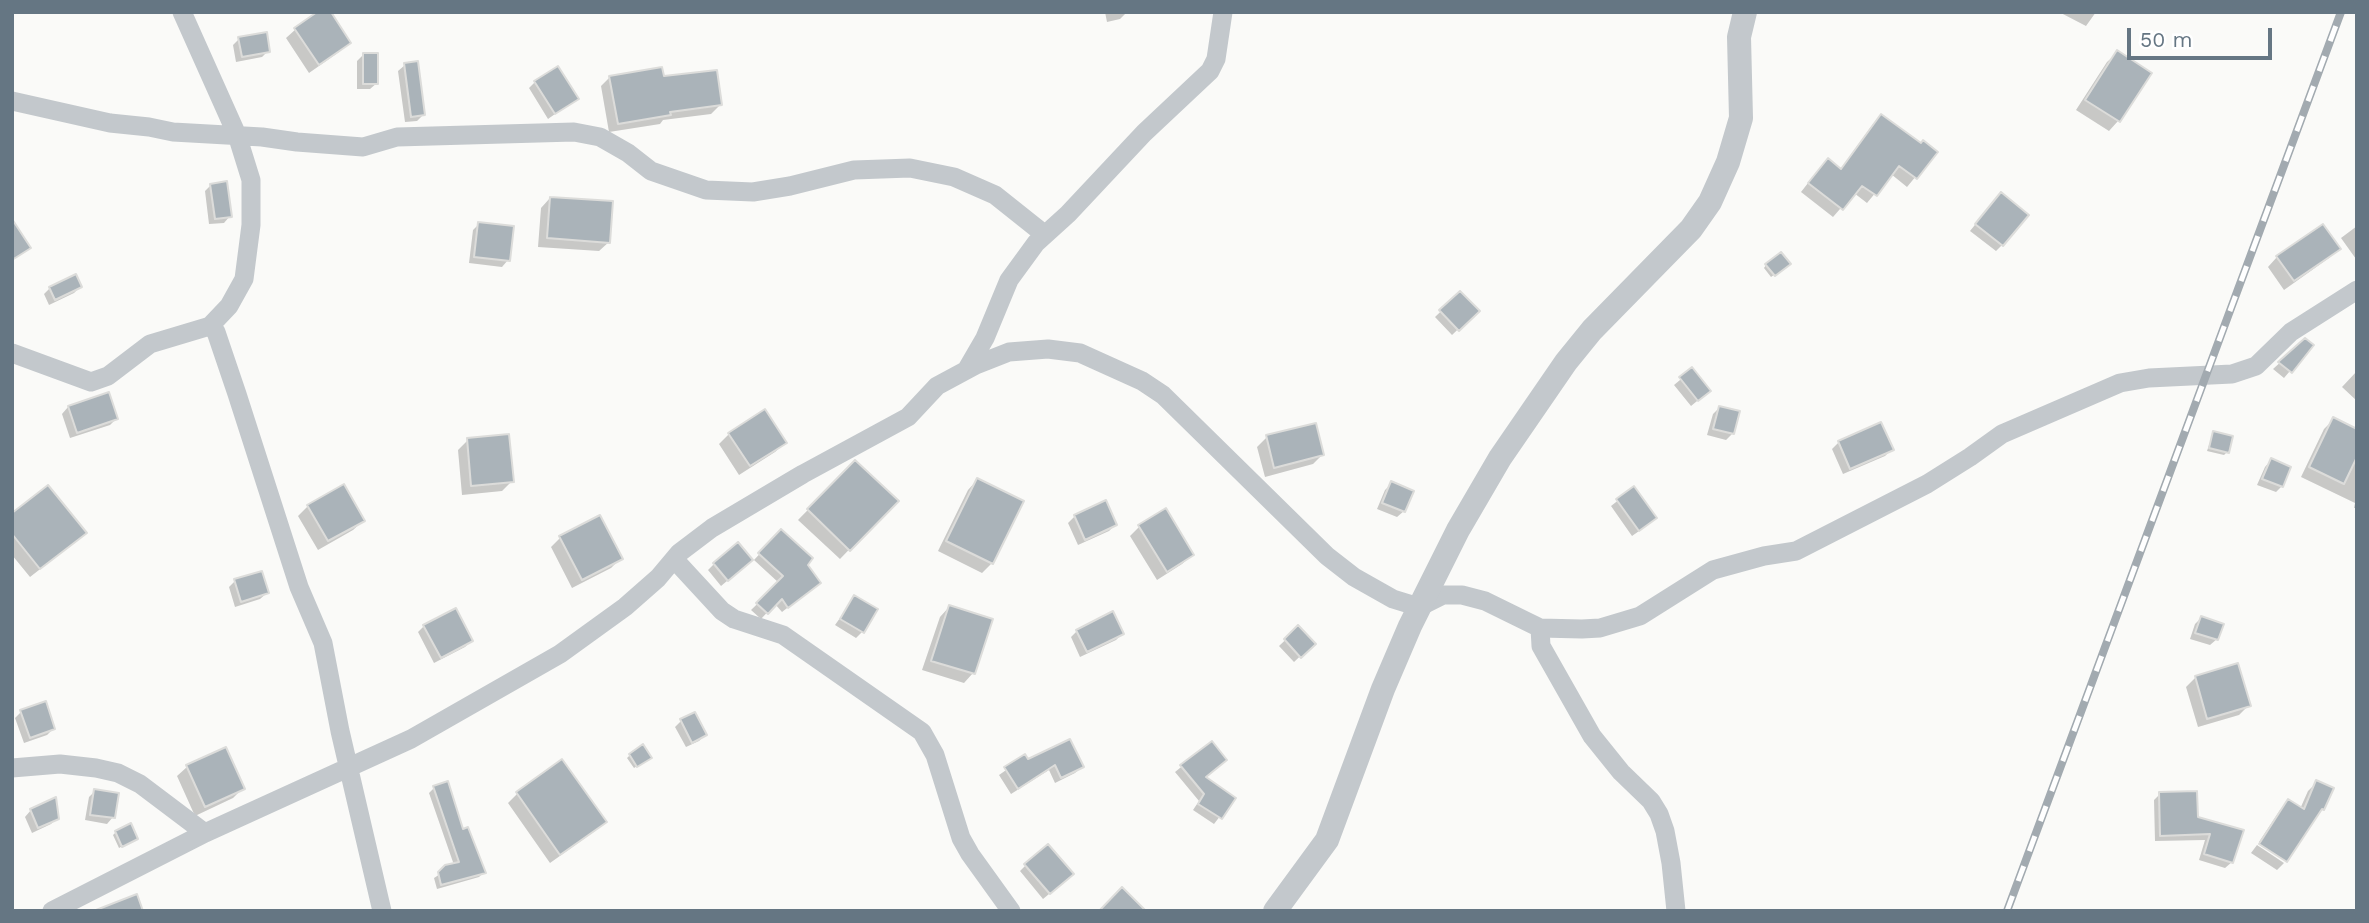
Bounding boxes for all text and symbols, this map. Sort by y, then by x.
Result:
scale bar [2131,14,2276,58]
text: 50 m [2140,27,2192,52]

